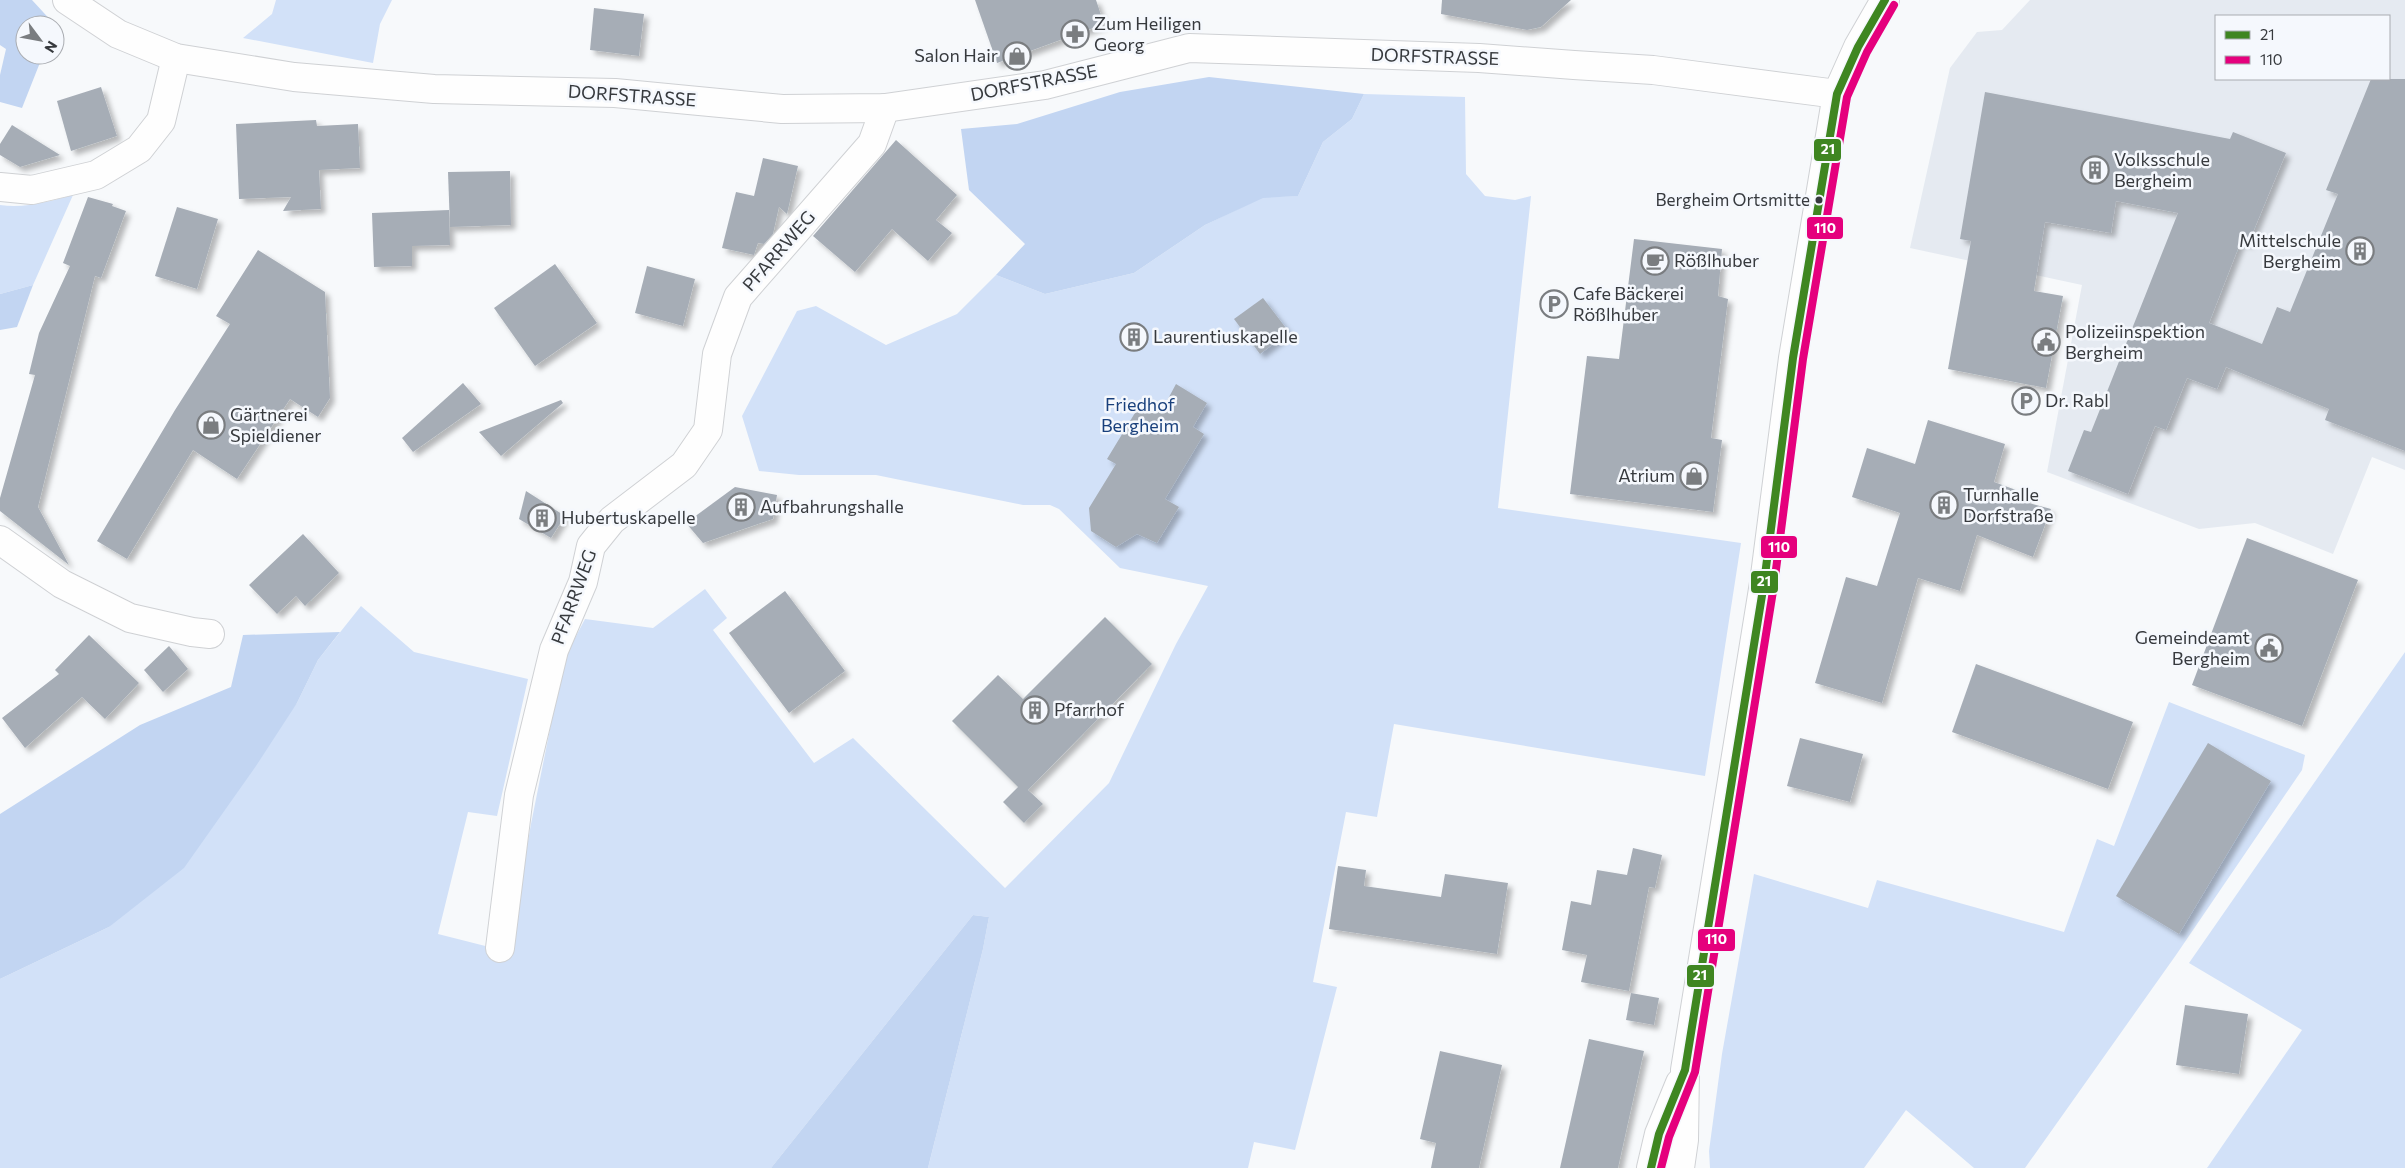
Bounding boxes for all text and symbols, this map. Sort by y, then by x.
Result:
place label: Zum Heiligen Georg [1094,12,1202,55]
north arrow [15,15,65,65]
legend [2215,15,2390,80]
pharmacy icon: Zum Heiligen Georg [1060,19,1090,49]
text: 21 [2260,25,2275,43]
text: N [41,38,61,56]
shop icon: Salon Hair [1002,41,1032,71]
street label: DORFSTRASSE [1370,43,1500,69]
place label: Salon Hair [914,44,998,66]
text: 110 [2260,50,2283,68]
street label: DORFSTRASSE [969,59,1099,105]
street label: DORFSTRASSE [567,80,697,110]
line badge: 21 [1813,138,1842,162]
text: 21 [1821,140,1835,157]
place label: Volksschule Bergheim [2114,148,2210,191]
building icon: Volksschule Bergheim [2080,155,2110,185]
place label: Bergheim Ortsmitte [1656,189,1810,210]
marker: Bergheim Ortsmitte [1814,195,1824,205]
street label: PFARRWEG [737,206,819,295]
line badge: 110 [1806,216,1844,240]
text: 110 [1814,219,1836,236]
place label: Mittelschule Bergheim [2239,229,2341,272]
building icon: Mittelschule Bergheim [2345,236,2375,266]
cafe icon: Rößlhuber [1640,246,1670,276]
place label: Rößlhuber [1674,249,1759,271]
place label: Cafe Bäckerei Rößlhuber [1573,282,1684,325]
parking icon: Cafe Bäckerei Rößlhuber [1539,289,1569,319]
place label: Polizeiinspektion Bergheim [2065,320,2205,363]
building icon: Laurentiuskapelle [1119,322,1149,352]
place label: Laurentiuskapelle [1153,325,1298,347]
public building icon: Polizeiinspektion Bergheim [2031,327,2061,357]
parking icon: Dr. Rabl [2011,386,2041,416]
place label: Dr. Rabl [2045,389,2109,411]
park label: Friedhof Bergheim [1101,393,1179,436]
place label: Gärtnerei Spieldiener [230,403,321,446]
shop icon: Gärtnerei Spieldiener [196,410,226,440]
shop icon: Atrium [1679,461,1709,491]
place label: Atrium [1618,464,1675,486]
place label: Turnhalle Dorfstraße [1963,483,2053,526]
building icon: Turnhalle Dorfstraße [1929,490,1959,520]
building icon: Aufbahrungshalle [726,492,756,522]
place label: Aufbahrungshalle [760,495,904,517]
building icon: Hubertuskapelle [527,503,557,533]
place label: Hubertuskapelle [561,506,695,528]
line badge: 110 [1760,535,1798,559]
text: 110 [1768,538,1790,555]
street label: PFARRWEG [546,546,600,647]
line badge: 21 [1750,570,1779,594]
text: 21 [1757,572,1771,589]
place label: Gemeindeamt Bergheim [2135,626,2250,669]
public building icon: Gemeindeamt Bergheim [2254,633,2284,663]
building icon: Pfarrhof [1020,695,1050,725]
place label: Pfarrhof [1054,698,1125,720]
line badge: 110 [1697,928,1736,952]
text: 110 [1705,930,1727,947]
line badge: 21 [1686,964,1715,988]
text: 21 [1693,966,1707,983]

